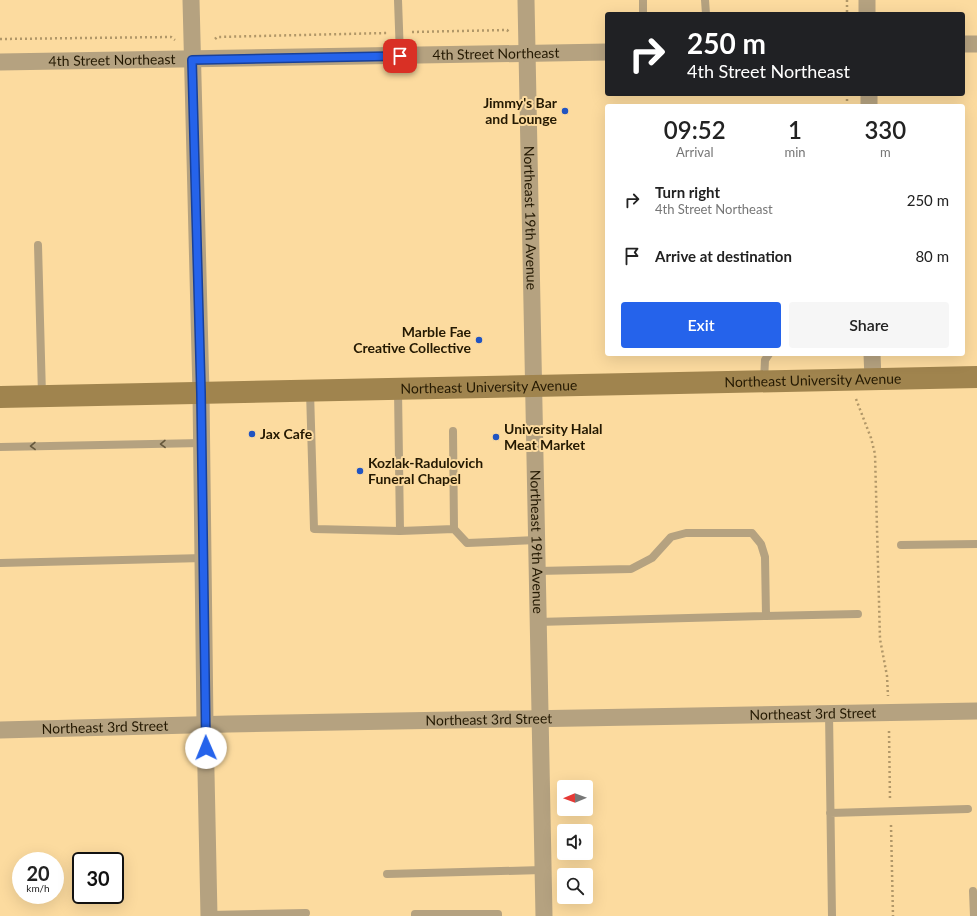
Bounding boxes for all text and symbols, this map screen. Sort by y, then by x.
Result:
text: 250 m [687,26,766,60]
icon: right [621,28,673,80]
pin [383,39,417,73]
street label: 4th Street Northeast [432,44,560,63]
icon: arrive [389,45,411,67]
street label: 4th Street Northeast [48,50,176,69]
text: 4th Street Northeast [687,60,850,82]
place label: Jimmy's Bar and Lounge [483,94,558,127]
marker: Jimmy's Bar and Lounge [560,106,570,116]
text: 09:52 [664,115,726,144]
text: 1 [788,115,802,144]
text: 330 [864,115,906,144]
text: Arrival [676,144,713,160]
text: min [784,144,806,160]
text: m [880,144,891,160]
street label: Northeast 19th Avenue [521,146,541,290]
text: Turn right [655,183,720,201]
icon: right [621,189,643,211]
text: 250 m [907,191,949,209]
text: 4th Street Northeast [655,201,773,217]
icon: arrive [621,245,643,267]
text: Arrive at destination [655,247,792,265]
text: 80 m [915,247,949,265]
button: Exit [621,302,781,348]
button: Share [789,302,949,348]
place label: Marble Fae Creative Collective [353,323,472,356]
marker: Marble Fae Creative Collective [474,335,484,345]
street label: Northeast University Avenue [724,370,902,390]
street label: Northeast University Avenue [400,376,578,397]
place label: University Halal Meat Market [504,420,603,453]
place label: Jax Cafe [260,425,313,442]
marker: Jax Cafe [247,429,257,439]
marker: University Halal Meat Market [491,432,501,442]
one-way arrow [160,440,166,448]
one-way arrow [30,442,36,450]
place label: Kozlak-Radulovich Funeral Chapel [368,454,483,487]
marker: Kozlak-Radulovich Funeral Chapel [355,466,365,476]
street label: Northeast 19th Avenue [527,470,547,614]
street label: Northeast 3rd Street [749,704,876,723]
street label: Northeast 3rd Street [425,709,552,729]
street label: Northeast 3rd Street [41,717,169,737]
position arrow [185,727,227,769]
north arrow [557,780,593,816]
map controls [557,780,593,904]
button: sound [557,824,593,860]
speed limit sign: 30 [72,852,124,904]
text: 20 [26,861,50,885]
button: search [557,868,593,904]
text: km/h [26,882,50,894]

